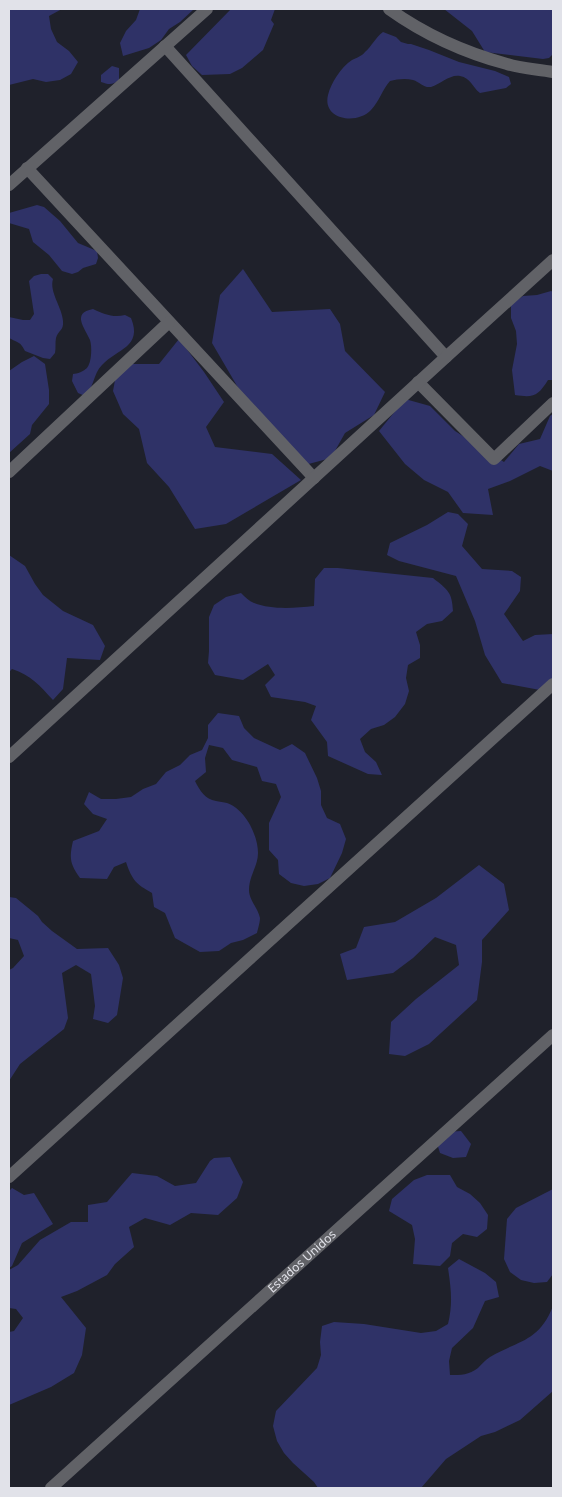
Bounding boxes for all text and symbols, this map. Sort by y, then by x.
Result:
street label: Estados Unidos [264,1226,340,1297]

